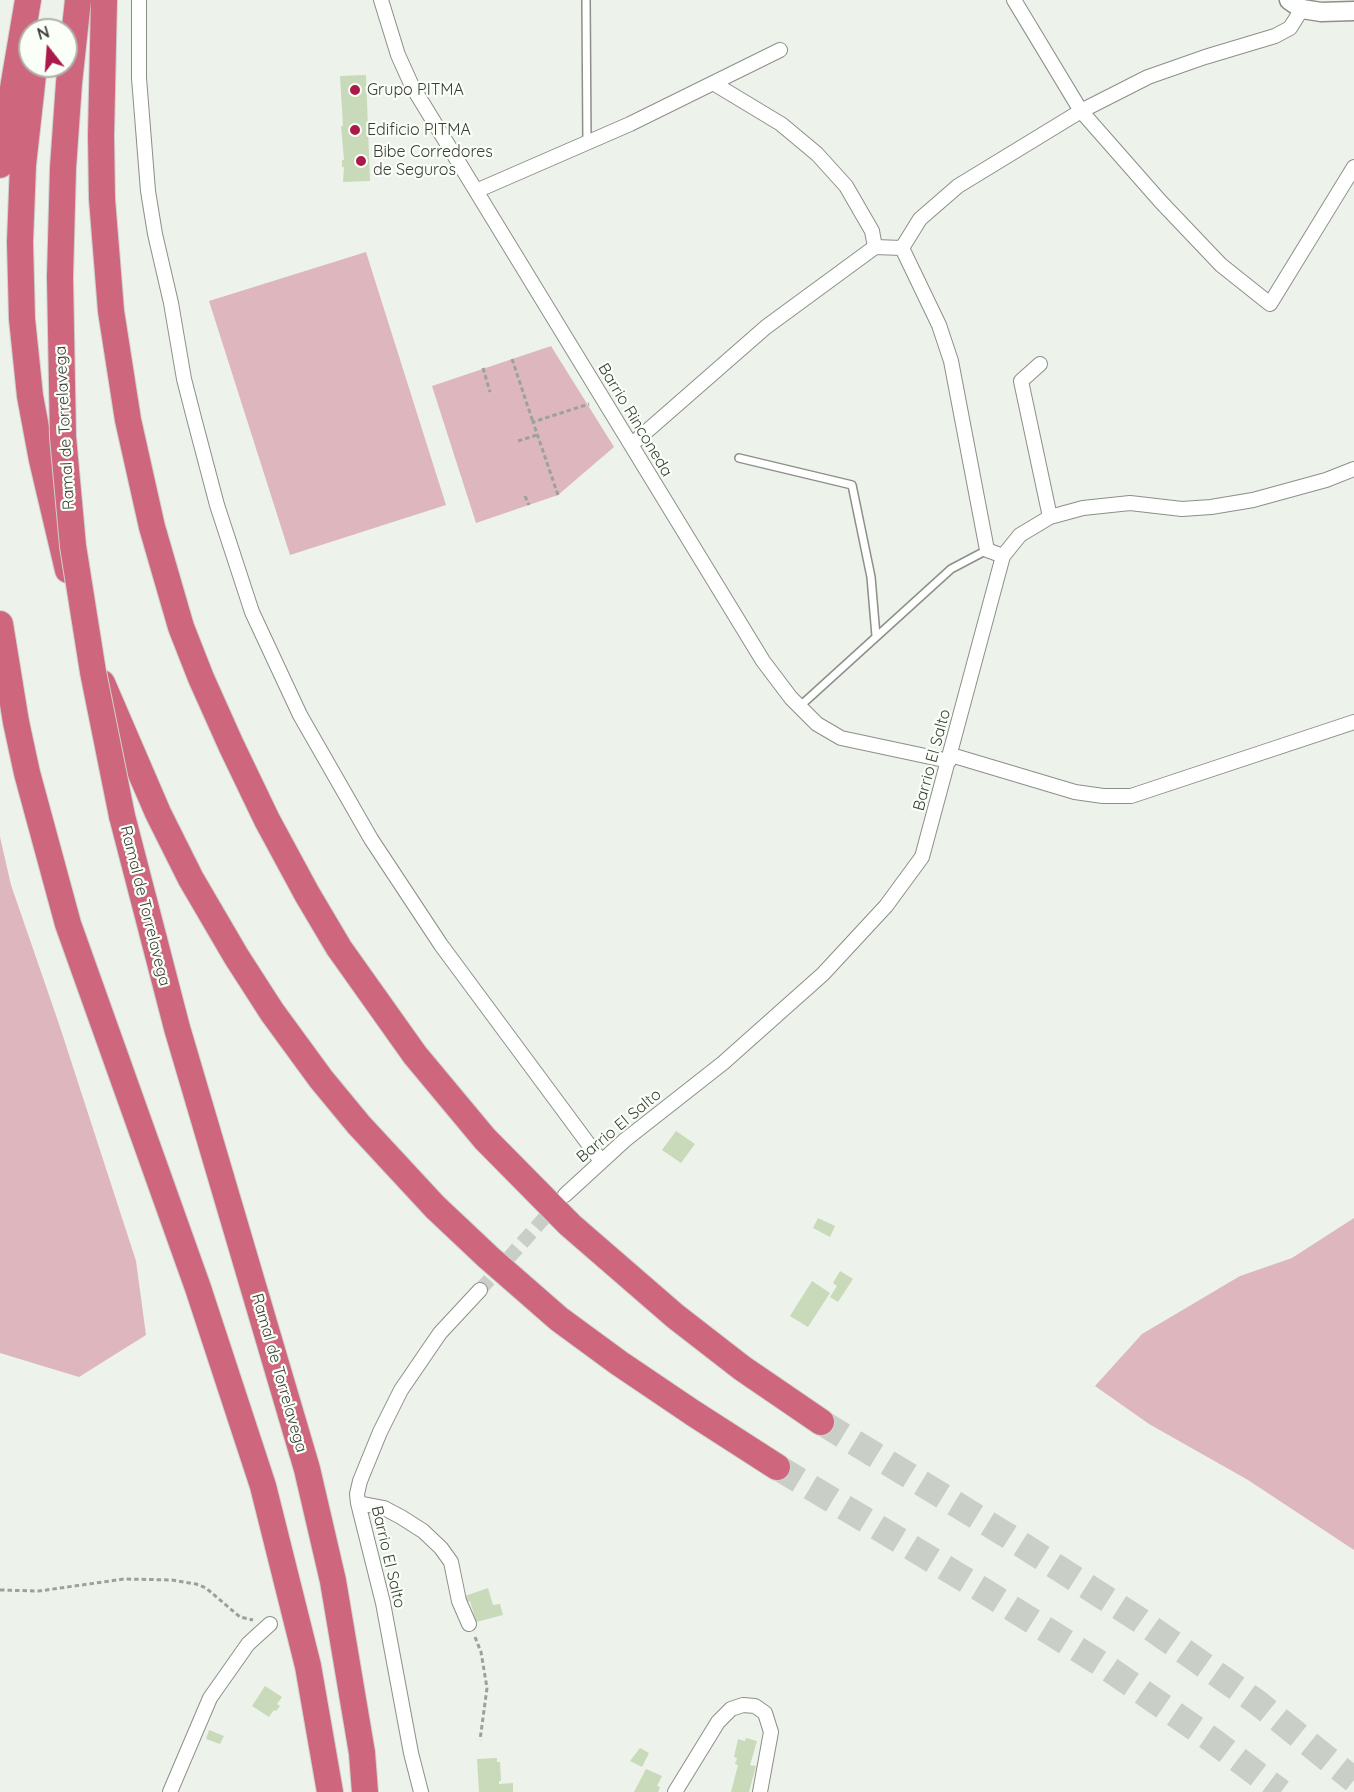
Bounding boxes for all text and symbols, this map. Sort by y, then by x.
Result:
north arrow [18,18,78,78]
text: N [35,21,52,44]
place label: Grupo PITMA [367,80,464,100]
marker: Grupo PITMA [348,83,362,97]
place label: Edificio PITMA [367,120,471,140]
marker: Edificio PITMA [348,123,362,137]
place label: Bibe Corredores de Seguros [373,142,493,180]
marker: Bibe Corredores de Seguros [354,154,368,168]
street label: Ramal de Torrelavega [51,345,79,511]
street label: Barrio Rinconeda [594,360,676,480]
street label: Barrio El Salto [909,707,955,813]
street label: Ramal de Torrelavega [116,824,174,988]
street label: Barrio El Salto [573,1085,665,1167]
street label: Ramal de Torrelavega [247,1291,311,1455]
street label: Barrio El Salto [367,1504,409,1610]

